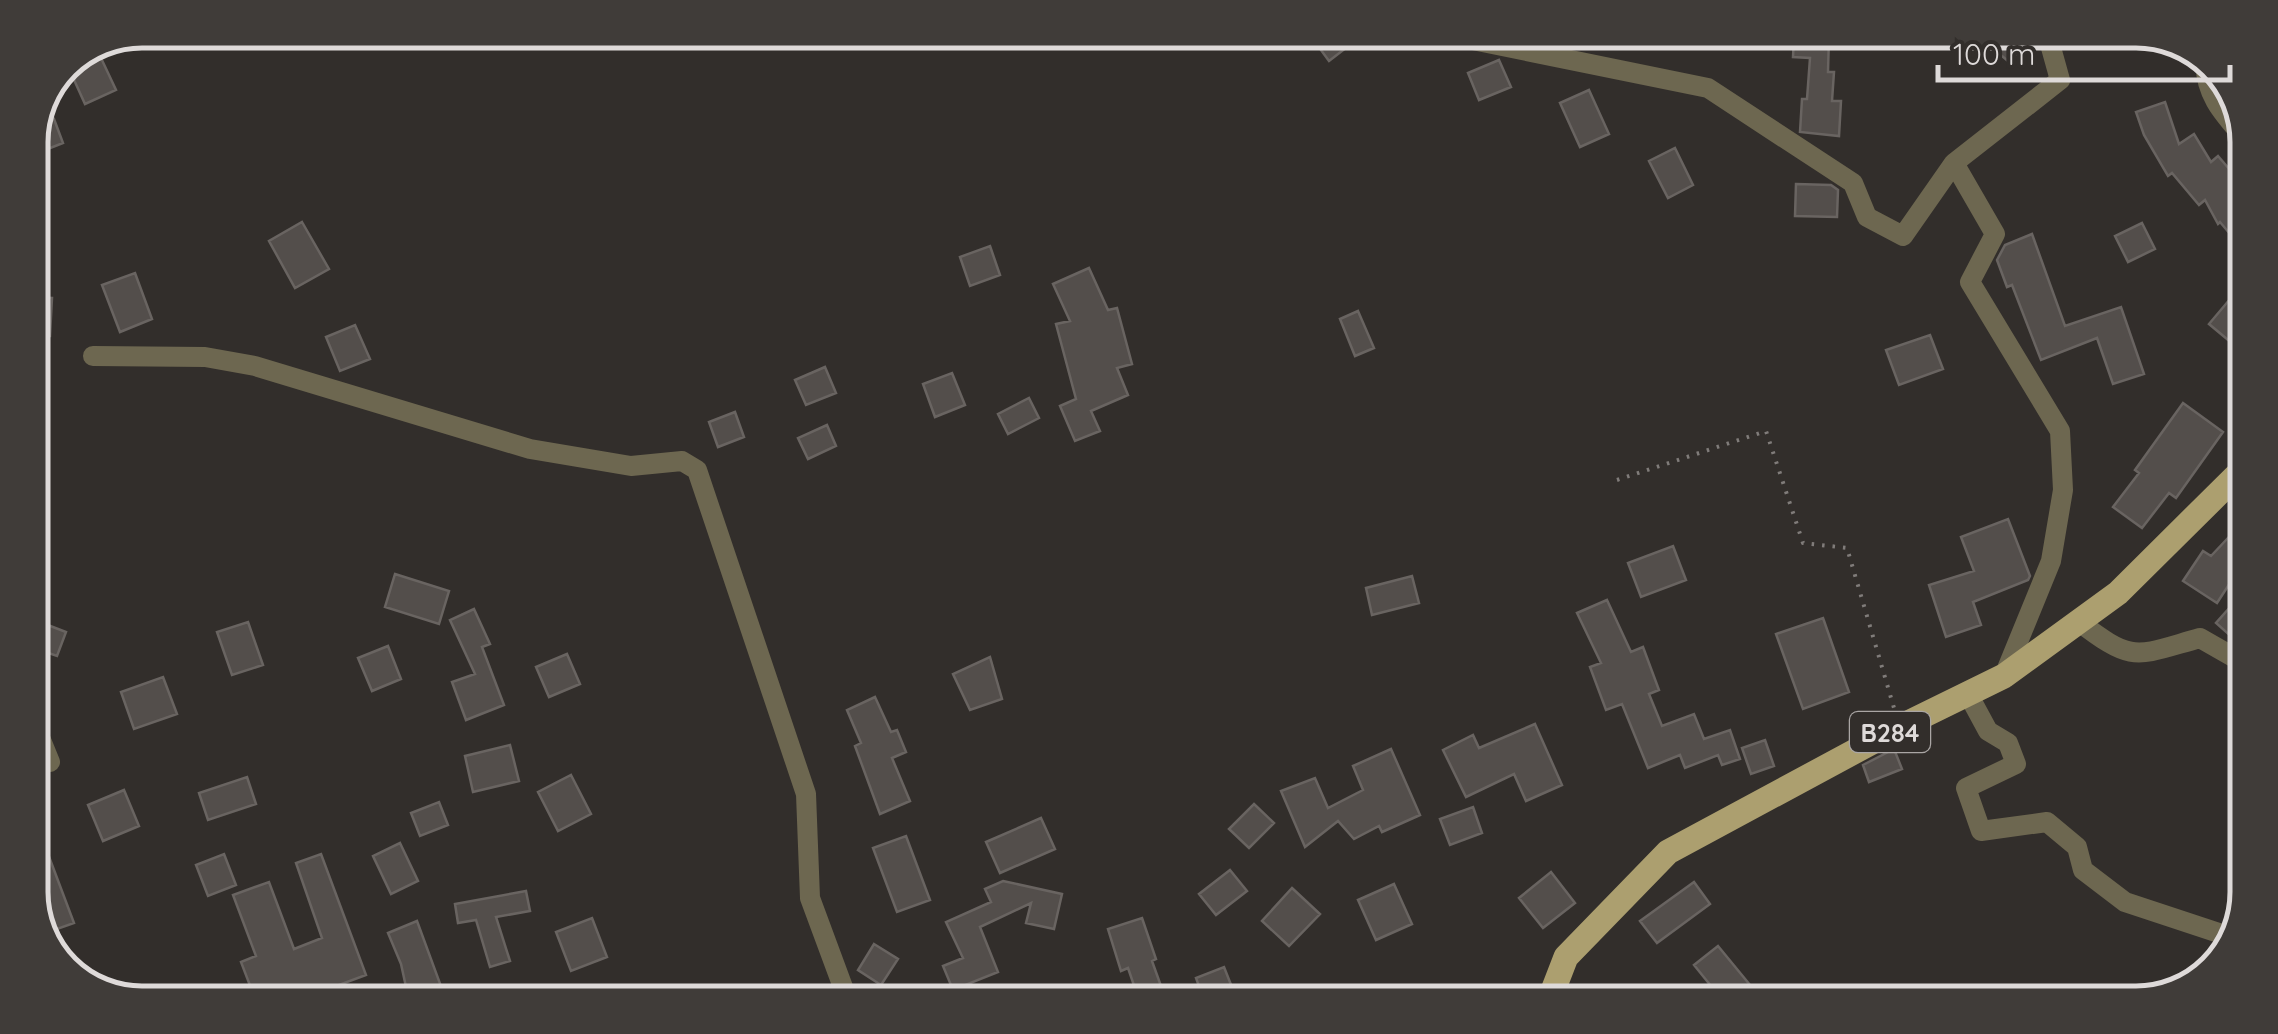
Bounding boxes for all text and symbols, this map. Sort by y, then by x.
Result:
scale bar [1938,20,2230,82]
text: 100 m [1953,35,2035,73]
road number: B284 [1850,712,1930,752]

